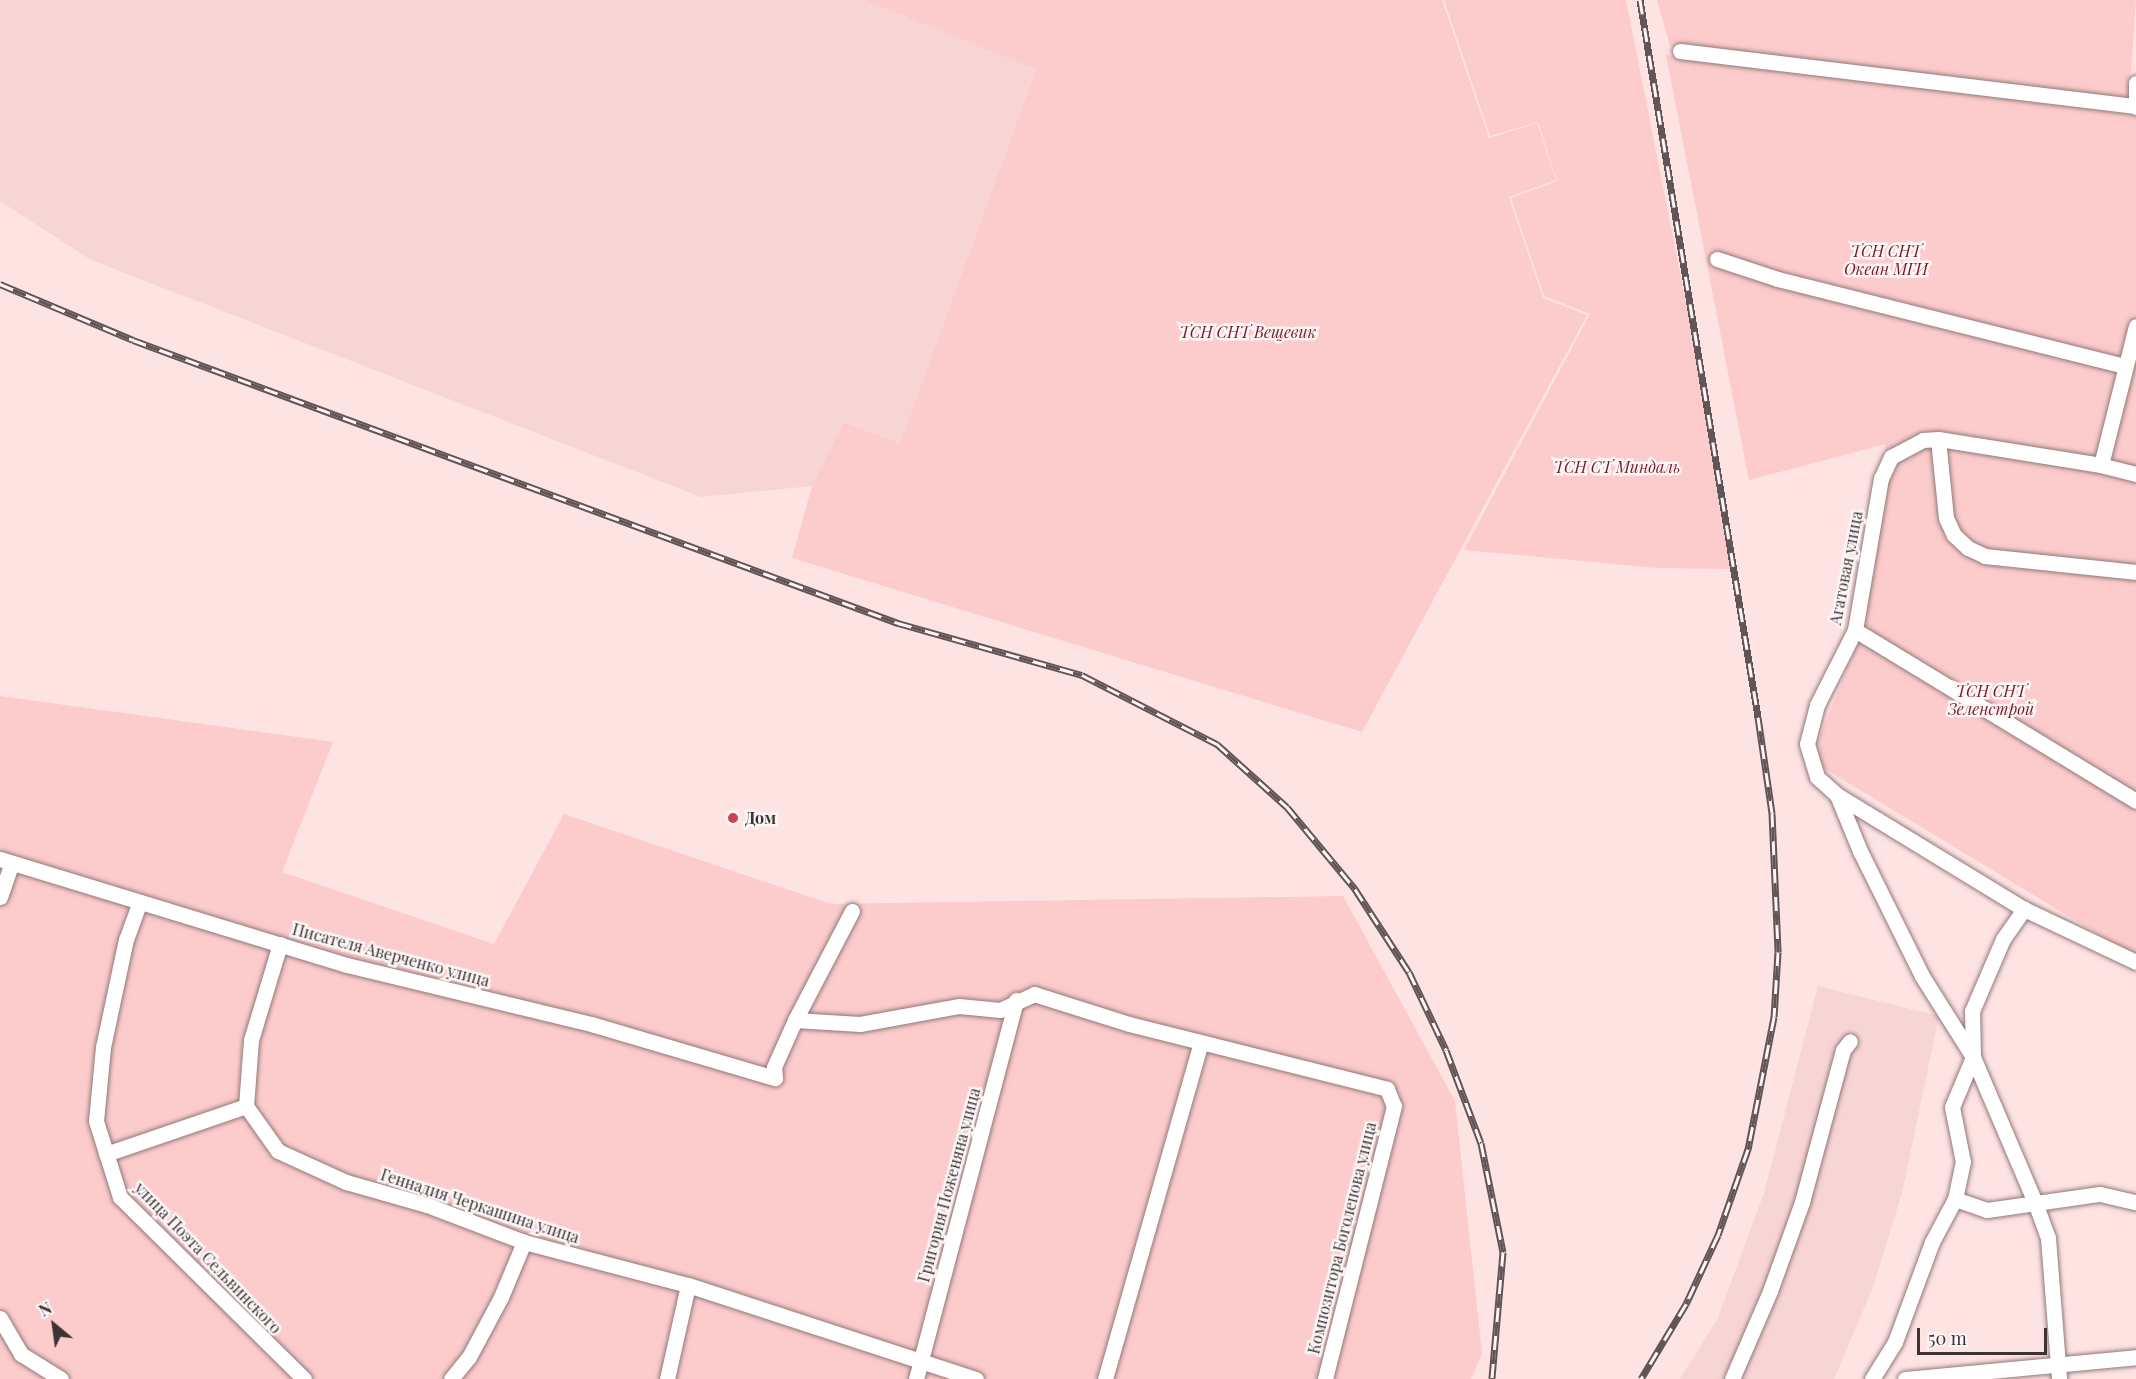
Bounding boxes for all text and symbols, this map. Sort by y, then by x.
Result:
park label: ТСН СНТ Океан МГИ [1844,241,1928,279]
park label: ТСН СНТ Вещевик [1180,322,1316,342]
park label: ТСН СТ Миндаль [1554,457,1680,477]
street label: Агатовая улица [1826,509,1866,627]
park label: ТСН СНТ Зеленстрой [1948,681,2034,719]
place label: Дом [745,808,776,828]
marker: Дом [726,811,740,825]
street label: Писателя Аверченко улица [290,919,492,991]
street label: Григория Поженяна улица [914,1086,984,1284]
street label: Композитора Боголепова улица [1304,1120,1380,1356]
street label: Геннадия Черкашина улица [378,1165,582,1247]
street label: улица Поэта Сельвинского [131,1178,285,1338]
north arrow [24,1295,84,1355]
text: N [35,1297,55,1321]
scale bar [1920,1316,2050,1354]
text: 50 m [1928,1326,1967,1350]

